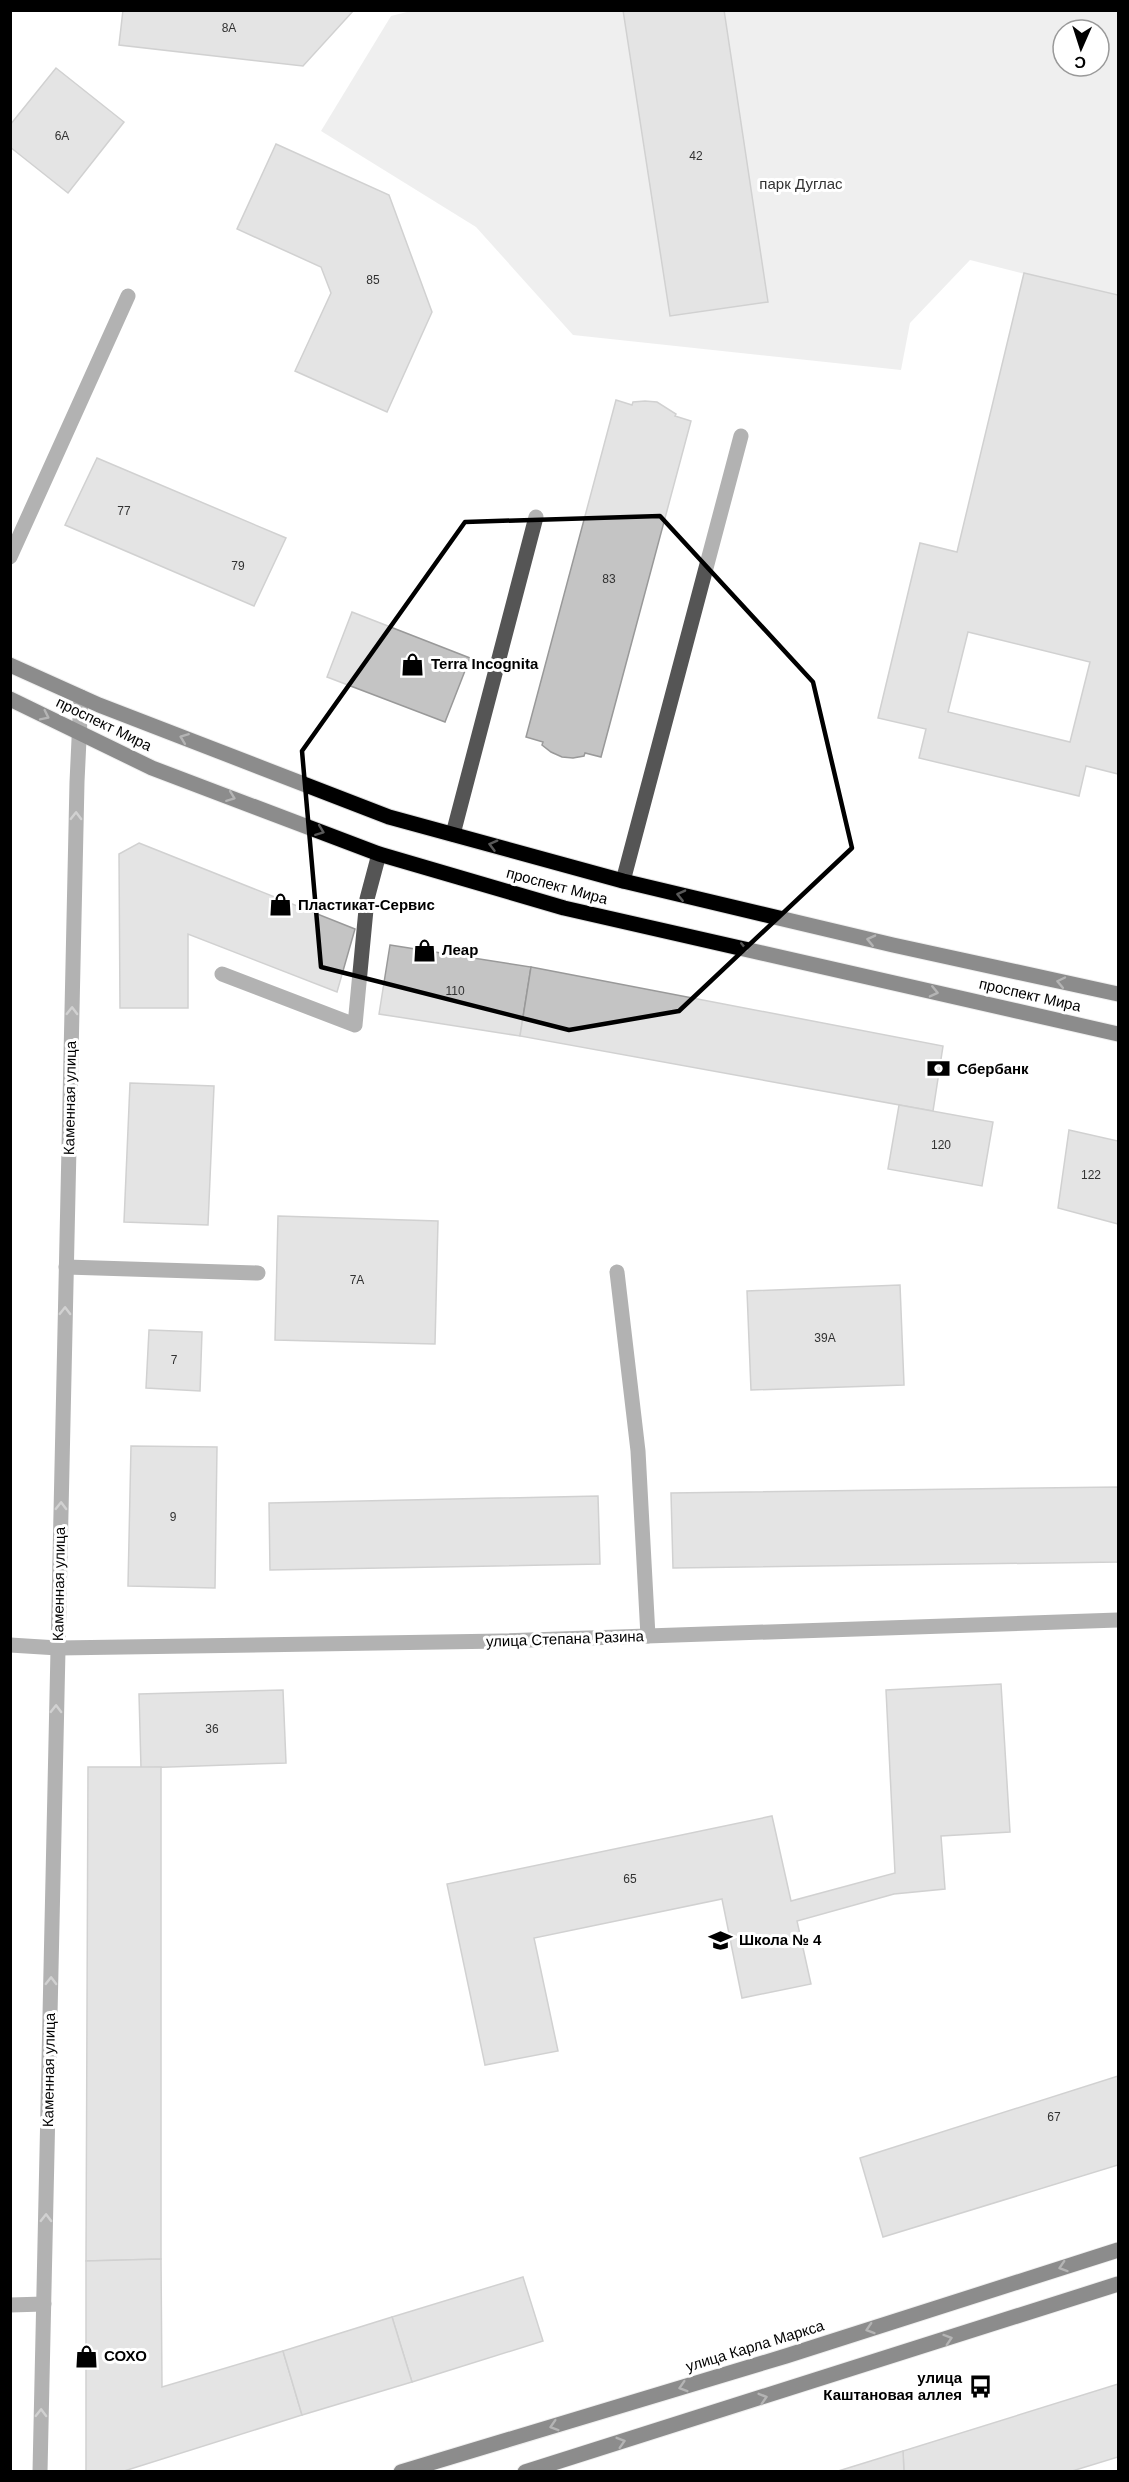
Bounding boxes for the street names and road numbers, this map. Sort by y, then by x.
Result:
street label: проспект Мира [54,693,155,754]
street label: проспект Мира [505,864,610,907]
street label: проспект Мира [977,975,1083,1015]
street label: Каменная улица [60,1040,79,1155]
street label: Каменная улица [49,1526,68,1641]
street label: улица Степана Разина [486,1627,645,1650]
street label: Каменная улица [39,2012,58,2127]
street label: улица Карла Маркса [684,2316,827,2375]

